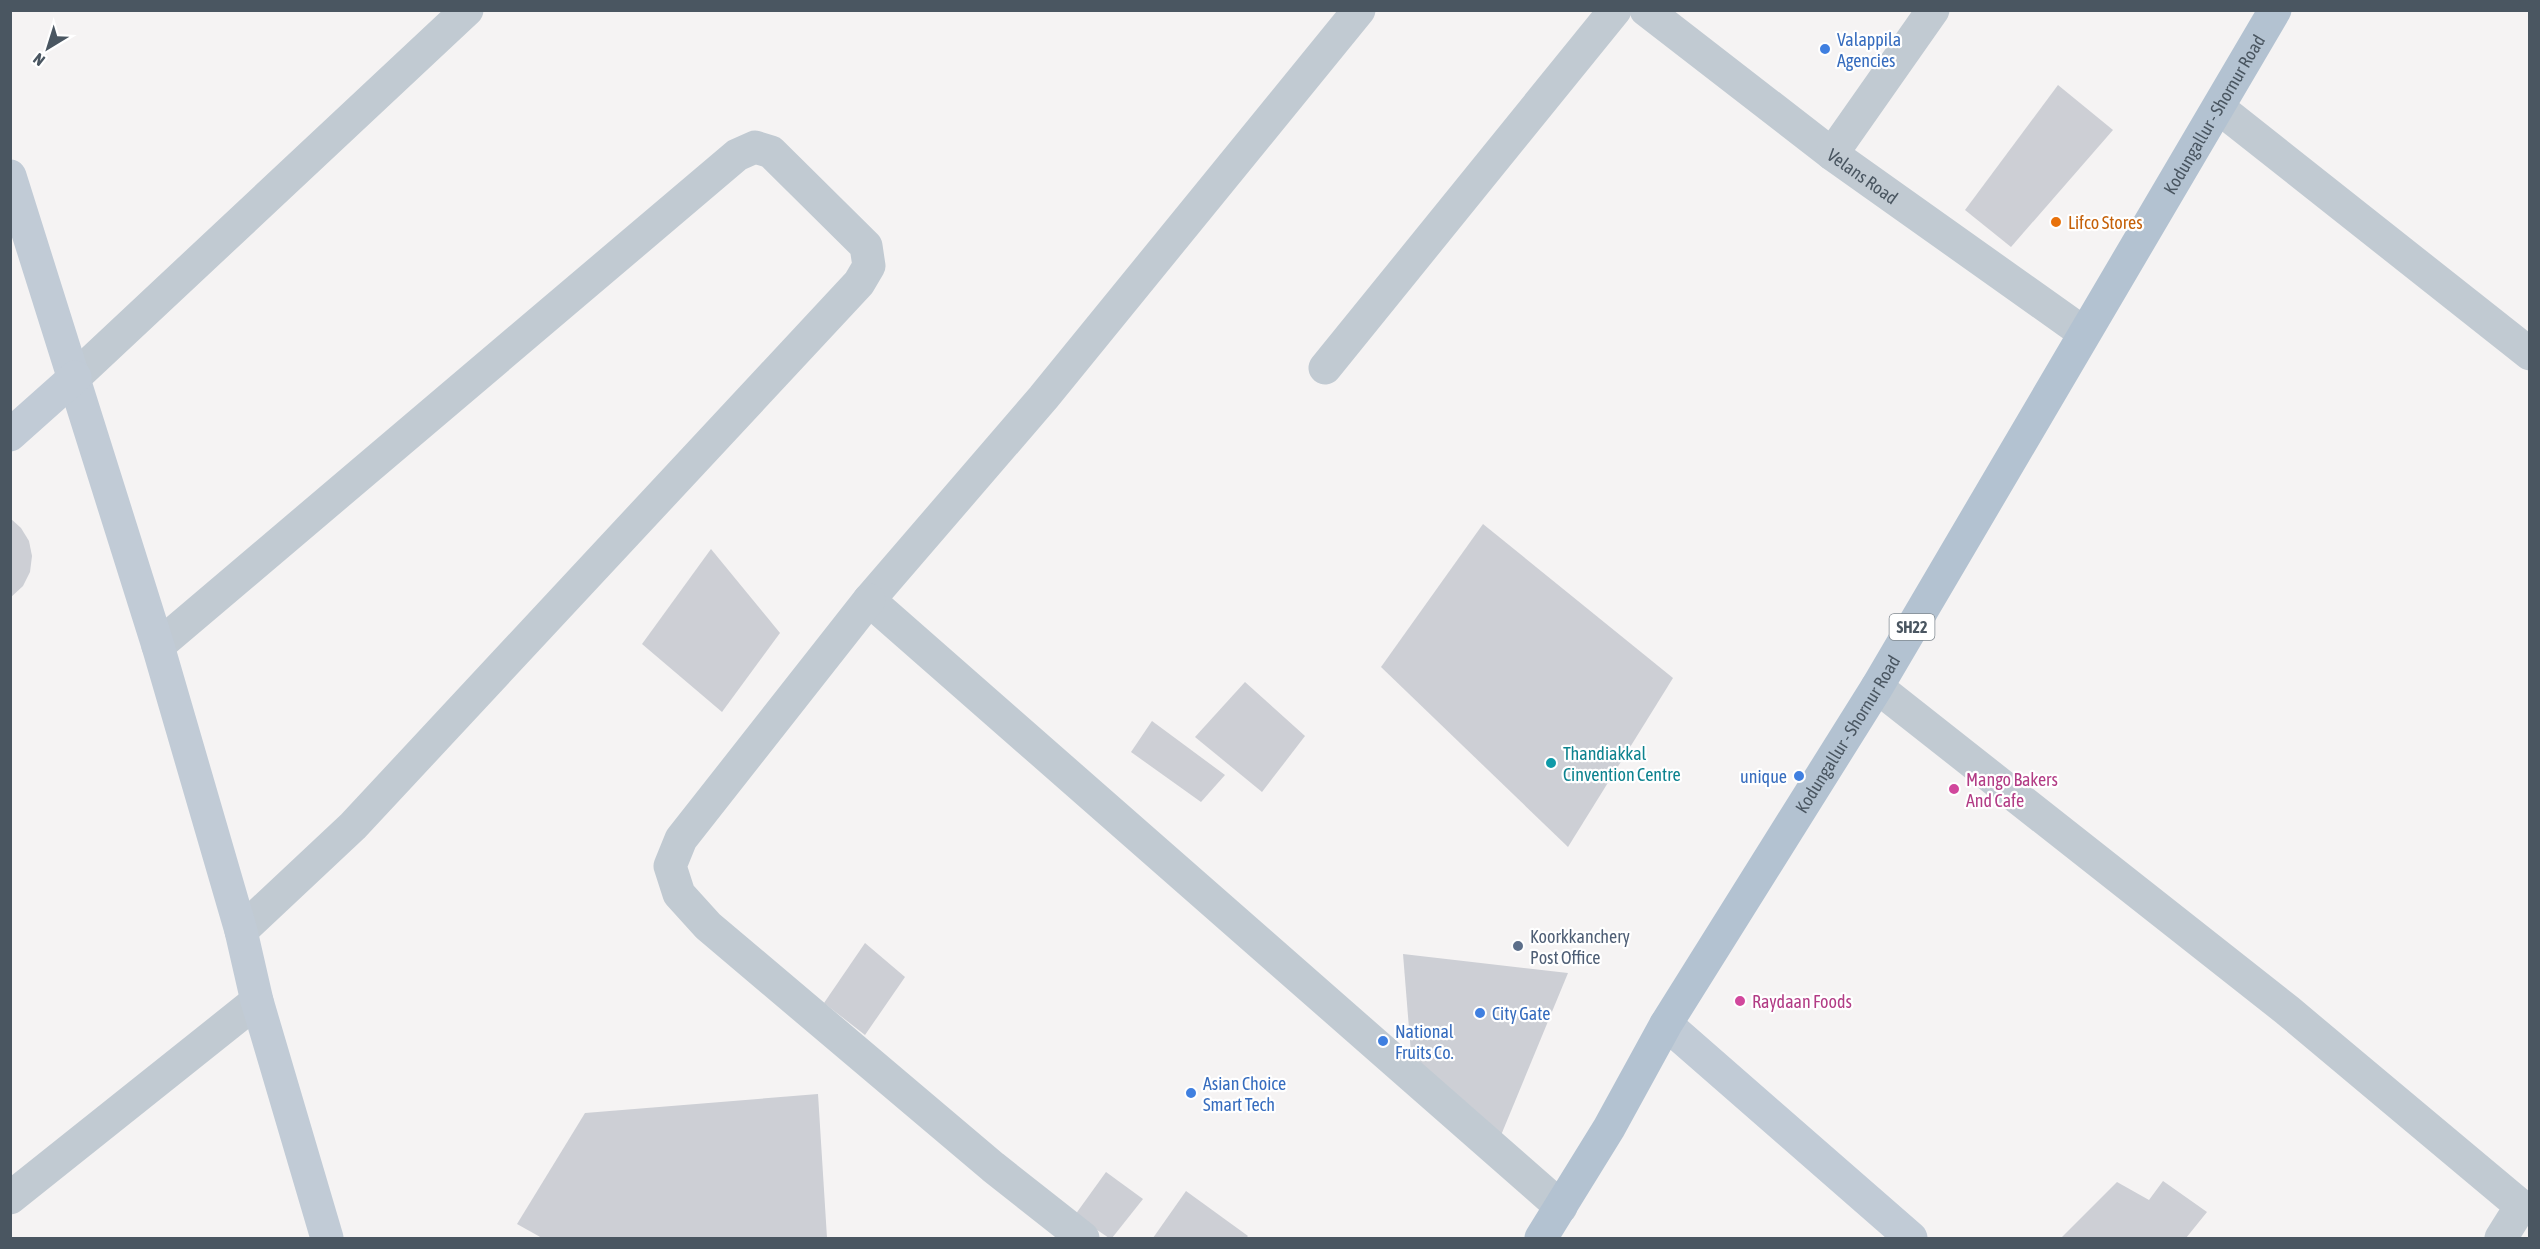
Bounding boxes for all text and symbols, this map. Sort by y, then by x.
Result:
north arrow [18,18,78,78]
place label: Valappila Agencies [1837,29,1901,71]
street label: Kodungallur - Shornur Road [2159,31,2269,198]
marker: Valappila Agencies [1818,42,1832,56]
text: N [29,50,48,70]
street label: Velans Road [1823,144,1902,208]
place label: Lifco Stores [2068,212,2143,233]
marker: Lifco Stores [2049,215,2063,229]
road number: SH22 [1890,614,1934,640]
street label: Kodungallur - Shornur Road [1791,651,1904,817]
place label: Thandiakkal Cinvention Centre [1563,743,1681,785]
marker: Thandiakkal Cinvention Centre [1544,756,1558,770]
place label: unique [1740,766,1787,787]
marker: unique [1792,769,1806,783]
place label: Mango Bakers And Cafe [1966,769,2058,811]
marker: Mango Bakers And Cafe [1947,782,1961,796]
place label: Koorkkanchery Post Office [1530,926,1630,968]
marker: Koorkkanchery Post Office [1511,939,1525,953]
place label: Raydaan Foods [1752,991,1852,1012]
marker: Raydaan Foods [1733,994,1747,1008]
place label: City Gate [1492,1003,1550,1024]
marker: City Gate [1473,1006,1487,1020]
place label: National Fruits Co. [1395,1021,1454,1063]
marker: National Fruits Co. [1376,1034,1390,1048]
place label: Asian Choice Smart Tech [1203,1073,1286,1115]
marker: Asian Choice Smart Tech [1184,1086,1198,1100]

